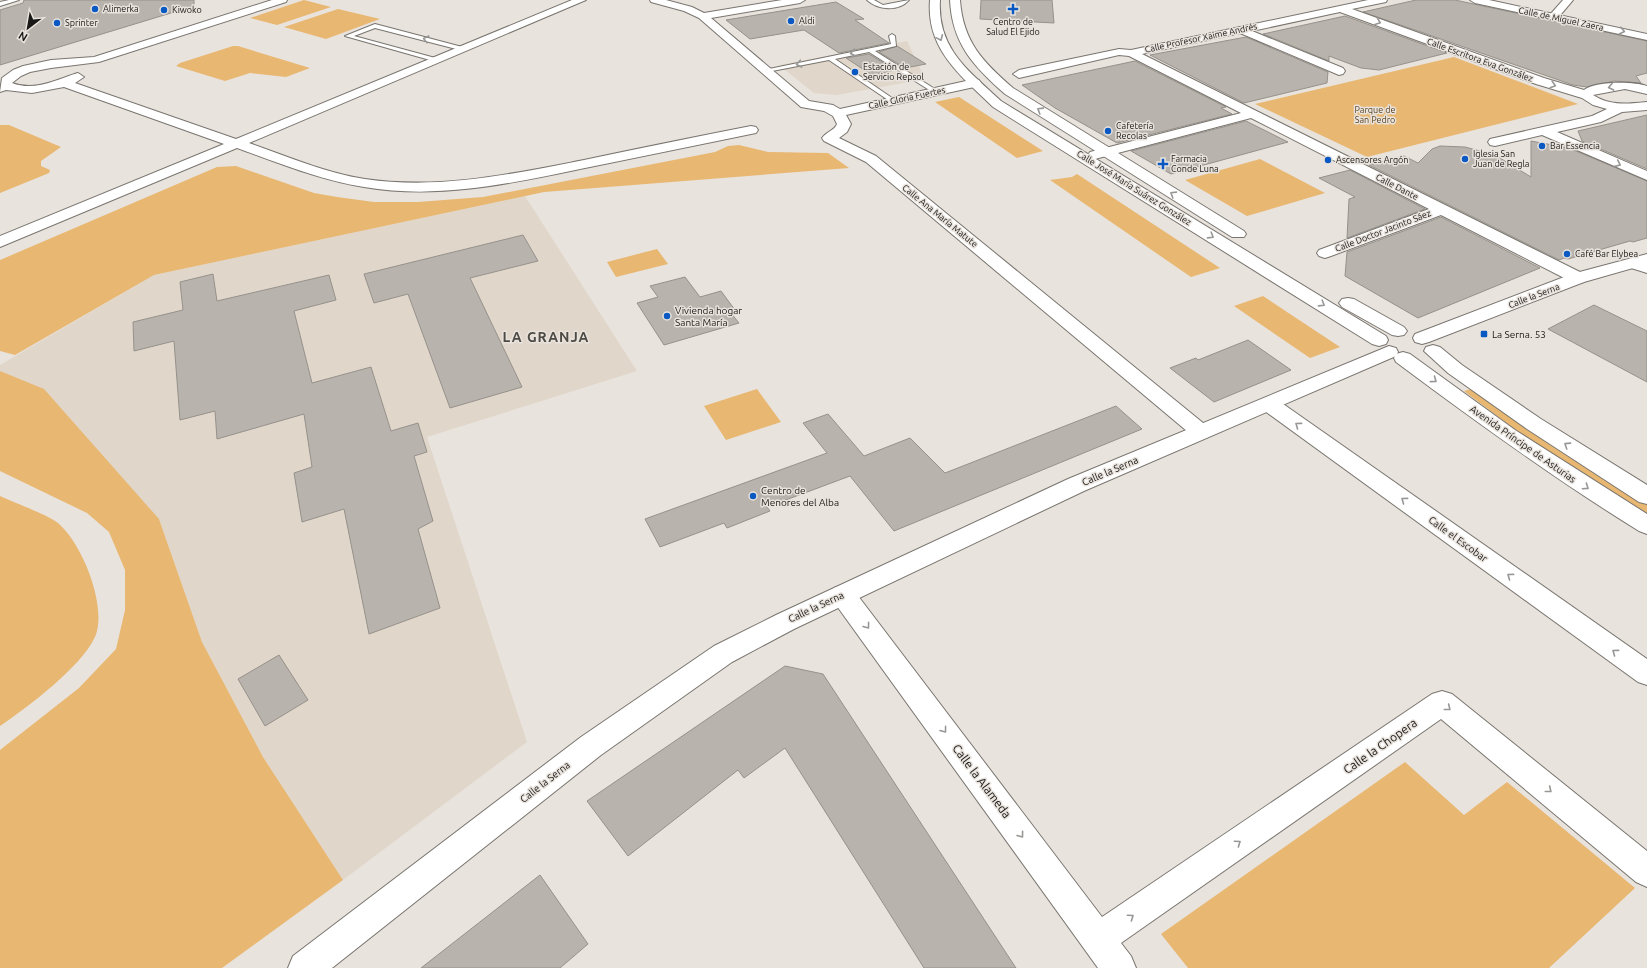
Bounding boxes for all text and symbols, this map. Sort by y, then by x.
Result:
marker: Centro de Salud El Ejido [1007,3,1019,15]
marker: Alimerka [90,4,100,14]
place label: Alimerka [103,4,139,14]
marker: Kiwoko [159,5,169,15]
place label: Kiwoko [172,5,202,15]
street label: Calle de Miguel Zaera [1518,5,1604,33]
north arrow [8,8,48,48]
marker: Aldi [786,16,796,26]
place label: Aldi [799,16,815,26]
place label: Centro de Salud El Ejido [986,17,1040,37]
marker: Sprinter [52,18,62,28]
place label: Sprinter [65,18,98,28]
one-way arrow [1374,18,1381,26]
street label: Calle Profesor Xaime Andrés [1144,21,1258,55]
one-way arrow [1619,27,1625,35]
text: N [16,29,29,44]
one-way arrow [935,33,943,41]
one-way arrow [423,36,429,44]
street label: Calle Escritora Eva González [1426,36,1534,84]
one-way arrow [850,49,857,57]
one-way arrow [795,59,802,68]
place label: Estación de Servicio Repsol [863,62,925,82]
marker: Estación de Servicio Repsol [850,67,860,77]
one-way arrow [1549,80,1556,89]
one-way arrow [1608,82,1614,90]
street label: Calle Gloria Fuertes [868,85,946,111]
park label: Parque de San Pedro [1355,105,1396,125]
one-way arrow [1037,108,1044,115]
place label: Cafetería Recolas [1116,121,1153,141]
marker: Cafetería Recolas [1103,126,1113,136]
marker: Bar Essencia [1537,141,1547,151]
place label: Bar Essencia [1550,141,1600,151]
street label: Calle José María Suárez González [1075,149,1193,227]
place label: Iglesia San Juan de Regla [1473,149,1529,169]
place label: Farmacia Conde Luna [1171,154,1219,174]
marker: Iglesia San Juan de Regla [1460,154,1470,164]
marker: Ascensores Argón [1323,155,1333,165]
place label: Ascensores Argón [1336,155,1408,165]
marker: Farmacia Conde Luna [1158,159,1168,169]
one-way arrow [1614,159,1621,167]
street label: Calle Dante [1374,172,1420,202]
street label: Calle Ana María Matute [900,183,980,249]
one-way arrow [1170,192,1177,199]
street label: Calle Doctor Jacinto Sáez [1334,208,1432,254]
one-way arrow [1207,231,1214,239]
marker: Café Bar Elybea [1562,249,1572,259]
place label: Café Bar Elybea [1575,249,1638,259]
street label: Calle la Serna [1507,282,1561,310]
one-way arrow [1318,299,1325,307]
place label: Vivienda hogar Santa María [675,305,742,328]
marker: Vivienda hogar Santa María [662,311,672,321]
district label: LA GRANJA [503,329,589,345]
marker: La Serna. 53 [1479,329,1489,339]
place label: La Serna. 53 [1492,329,1546,340]
one-way arrow [1430,375,1437,382]
street label: Avenida Príncipe de Asturias [1468,403,1578,485]
one-way arrow [1296,422,1303,429]
one-way arrow [1564,443,1571,450]
street label: Calle la Serna [1080,454,1140,488]
one-way arrow [1582,483,1589,490]
place label: Centro de Menores del Alba [761,485,839,508]
marker: Centro de Menores del Alba [748,491,758,501]
one-way arrow [1401,497,1408,505]
street label: Calle el Escobar [1426,514,1490,564]
one-way arrow [1507,574,1514,581]
street label: Calle la Serna [787,589,845,625]
one-way arrow [862,621,869,628]
one-way arrow [1613,649,1620,656]
one-way arrow [1444,703,1451,710]
street label: Calle la Chopera [1341,716,1419,776]
one-way arrow [939,726,946,733]
street label: Calle la Alameda [950,742,1014,820]
street label: Calle la Serna [518,759,572,805]
one-way arrow [1544,786,1551,793]
one-way arrow [1016,830,1023,837]
one-way arrow [1234,840,1241,848]
one-way arrow [1127,914,1134,922]

